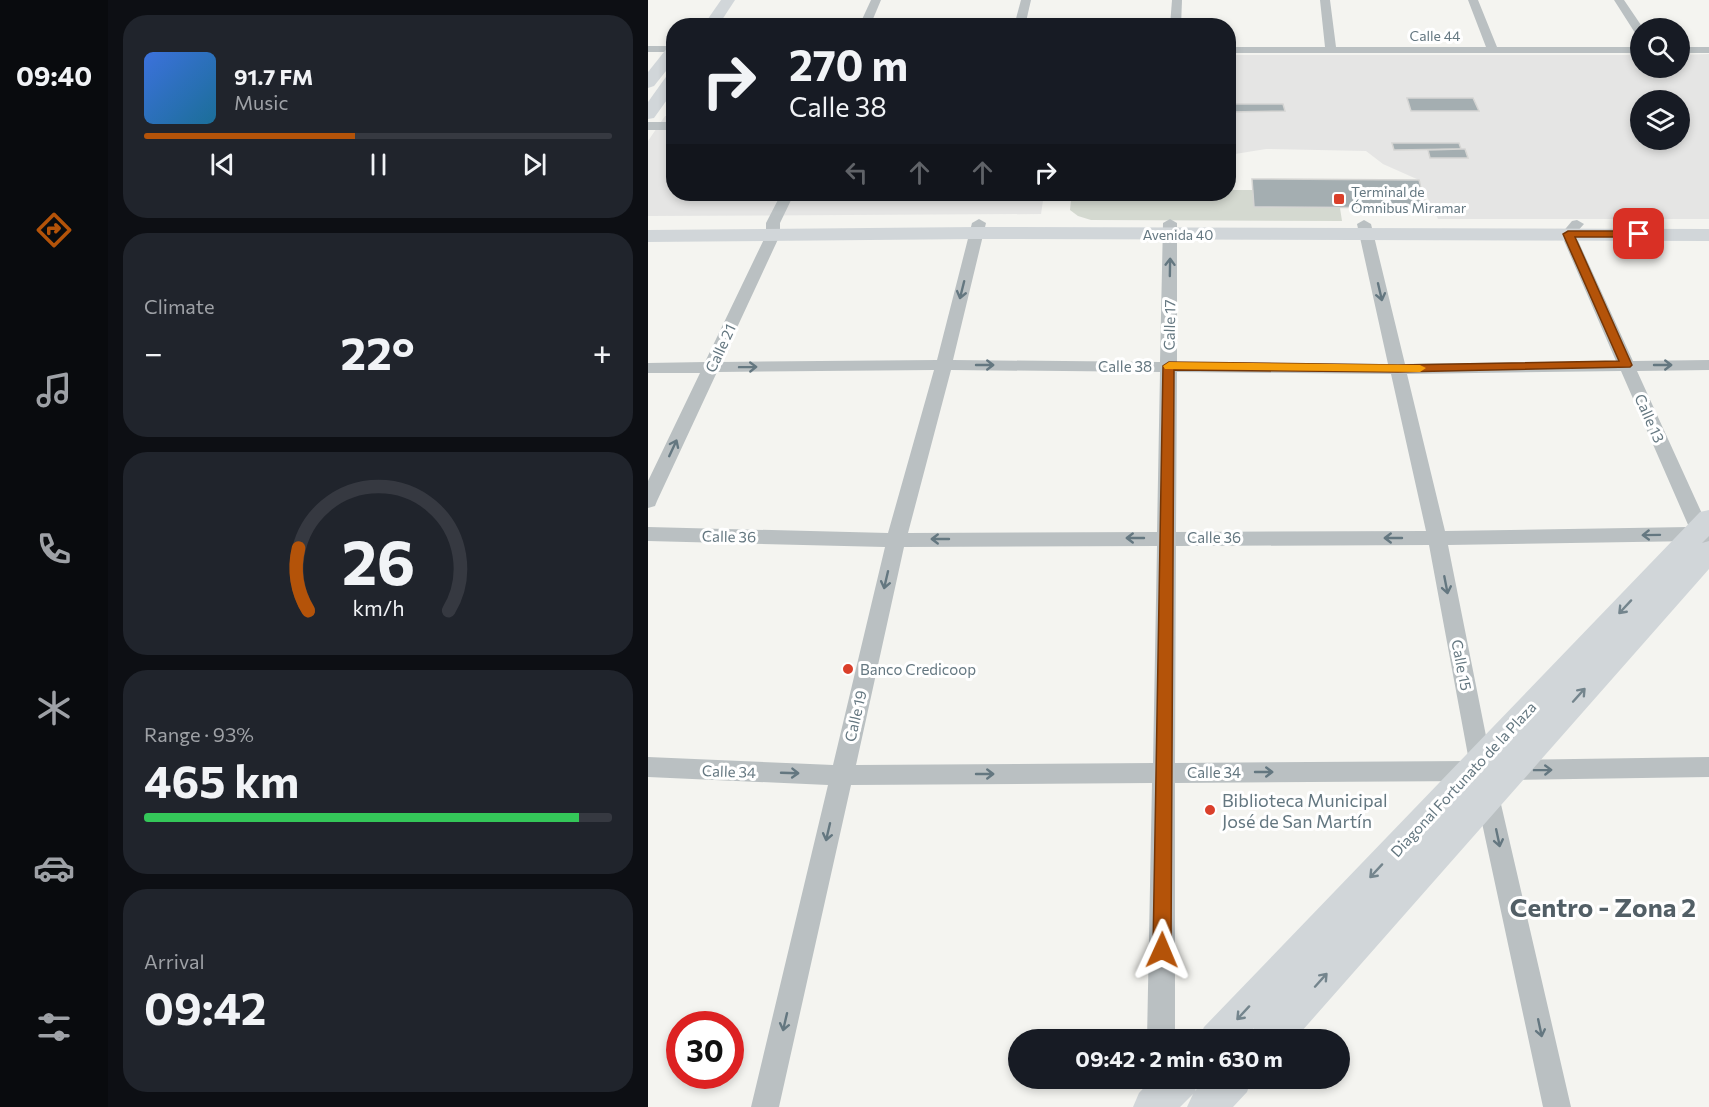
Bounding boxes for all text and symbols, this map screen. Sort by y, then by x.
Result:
map controls [1630,18,1690,150]
button: search [1630,18,1690,78]
street label: Calle 44 [1410,27,1461,44]
text: 270 m [789,38,908,90]
icon: right [690,42,768,120]
text: 09:40 [16,59,92,92]
text: 91.7 FM [234,63,313,90]
text: Music [234,90,288,114]
text: Calle 38 [789,90,887,123]
button: layers [1630,90,1690,150]
icon: previous [206,148,239,181]
icon: pause [362,148,395,181]
icon: next [518,148,551,181]
icon: left [840,156,873,189]
icon: ahead [903,156,936,189]
icon: ahead [966,156,999,189]
icon: right [1029,156,1062,189]
place label: Terminal de Ómnibus Miramar [1351,183,1467,216]
marker: Terminal de Ómnibus Miramar [1332,192,1346,206]
pin [1613,208,1664,259]
icon: directions [33,209,75,251]
icon: arrive [1622,217,1655,250]
street label: Avenida 40 [1143,226,1213,243]
one-way arrow [1164,258,1176,278]
one-way arrow [956,280,968,299]
one-way arrow [1375,282,1387,301]
text: Climate [144,294,214,318]
street label: Calle 17 [1160,299,1178,351]
street label: Calle 21 [701,321,739,375]
text: 22° [341,324,415,379]
text: − [144,331,163,372]
text: + [593,331,612,372]
street label: Calle 38 [1098,357,1152,375]
one-way arrow [975,359,995,371]
one-way arrow [1653,359,1673,371]
one-way arrow [738,361,758,373]
icon: music [33,369,75,411]
street label: Calle 13 [1631,391,1669,445]
one-way arrow [667,440,679,458]
text: 26 [341,522,415,598]
street label: Calle 36 [702,527,756,545]
icon: phone [33,528,75,570]
street label: Calle 36 [1187,528,1241,546]
one-way arrow [1641,529,1661,541]
one-way arrow [1125,532,1145,544]
one-way arrow [1383,532,1403,544]
one-way arrow [930,533,950,545]
one-way arrow [880,571,892,590]
one-way arrow [1441,575,1452,594]
text: km/h [352,594,404,620]
one-way arrow [1619,599,1633,614]
street label: Calle 15 [1448,638,1476,692]
place label: Banco Credicoop [860,660,976,678]
marker: Banco Credicoop [841,662,855,676]
icon: climate [33,687,75,729]
one-way arrow [1571,688,1585,703]
street label: Calle 19 [840,689,870,743]
street label: Diagonal Fortunato de la Plaza [1386,698,1540,860]
text: Range · 93% [144,722,254,746]
text: 465 km [144,752,299,807]
street label: Calle 34 [702,761,756,781]
street label: Calle 34 [1187,763,1241,781]
one-way arrow [1533,764,1553,776]
one-way arrow [1254,766,1274,778]
one-way arrow [780,767,800,779]
one-way arrow [975,768,995,780]
place label: Biblioteca Municipal José de San Martín [1222,789,1388,832]
marker: Biblioteca Municipal José de San Martín [1203,803,1217,817]
one-way arrow [822,822,834,841]
one-way arrow [1492,828,1504,847]
icon: car [33,847,75,889]
one-way arrow [1369,863,1383,878]
district label: Centro - Zona 2 [1510,891,1696,922]
position arrow [1130,918,1194,982]
text: Arrival [144,949,205,973]
one-way arrow [1314,973,1328,988]
text: 09:42 [144,979,266,1034]
one-way arrow [1235,1005,1250,1020]
icon: filters [33,1006,75,1048]
speed limit sign: 30 [666,1011,744,1089]
one-way arrow [779,1012,790,1031]
one-way arrow [1534,1018,1546,1037]
text: 09:42 · 2 min · 630 m [1075,1045,1283,1072]

